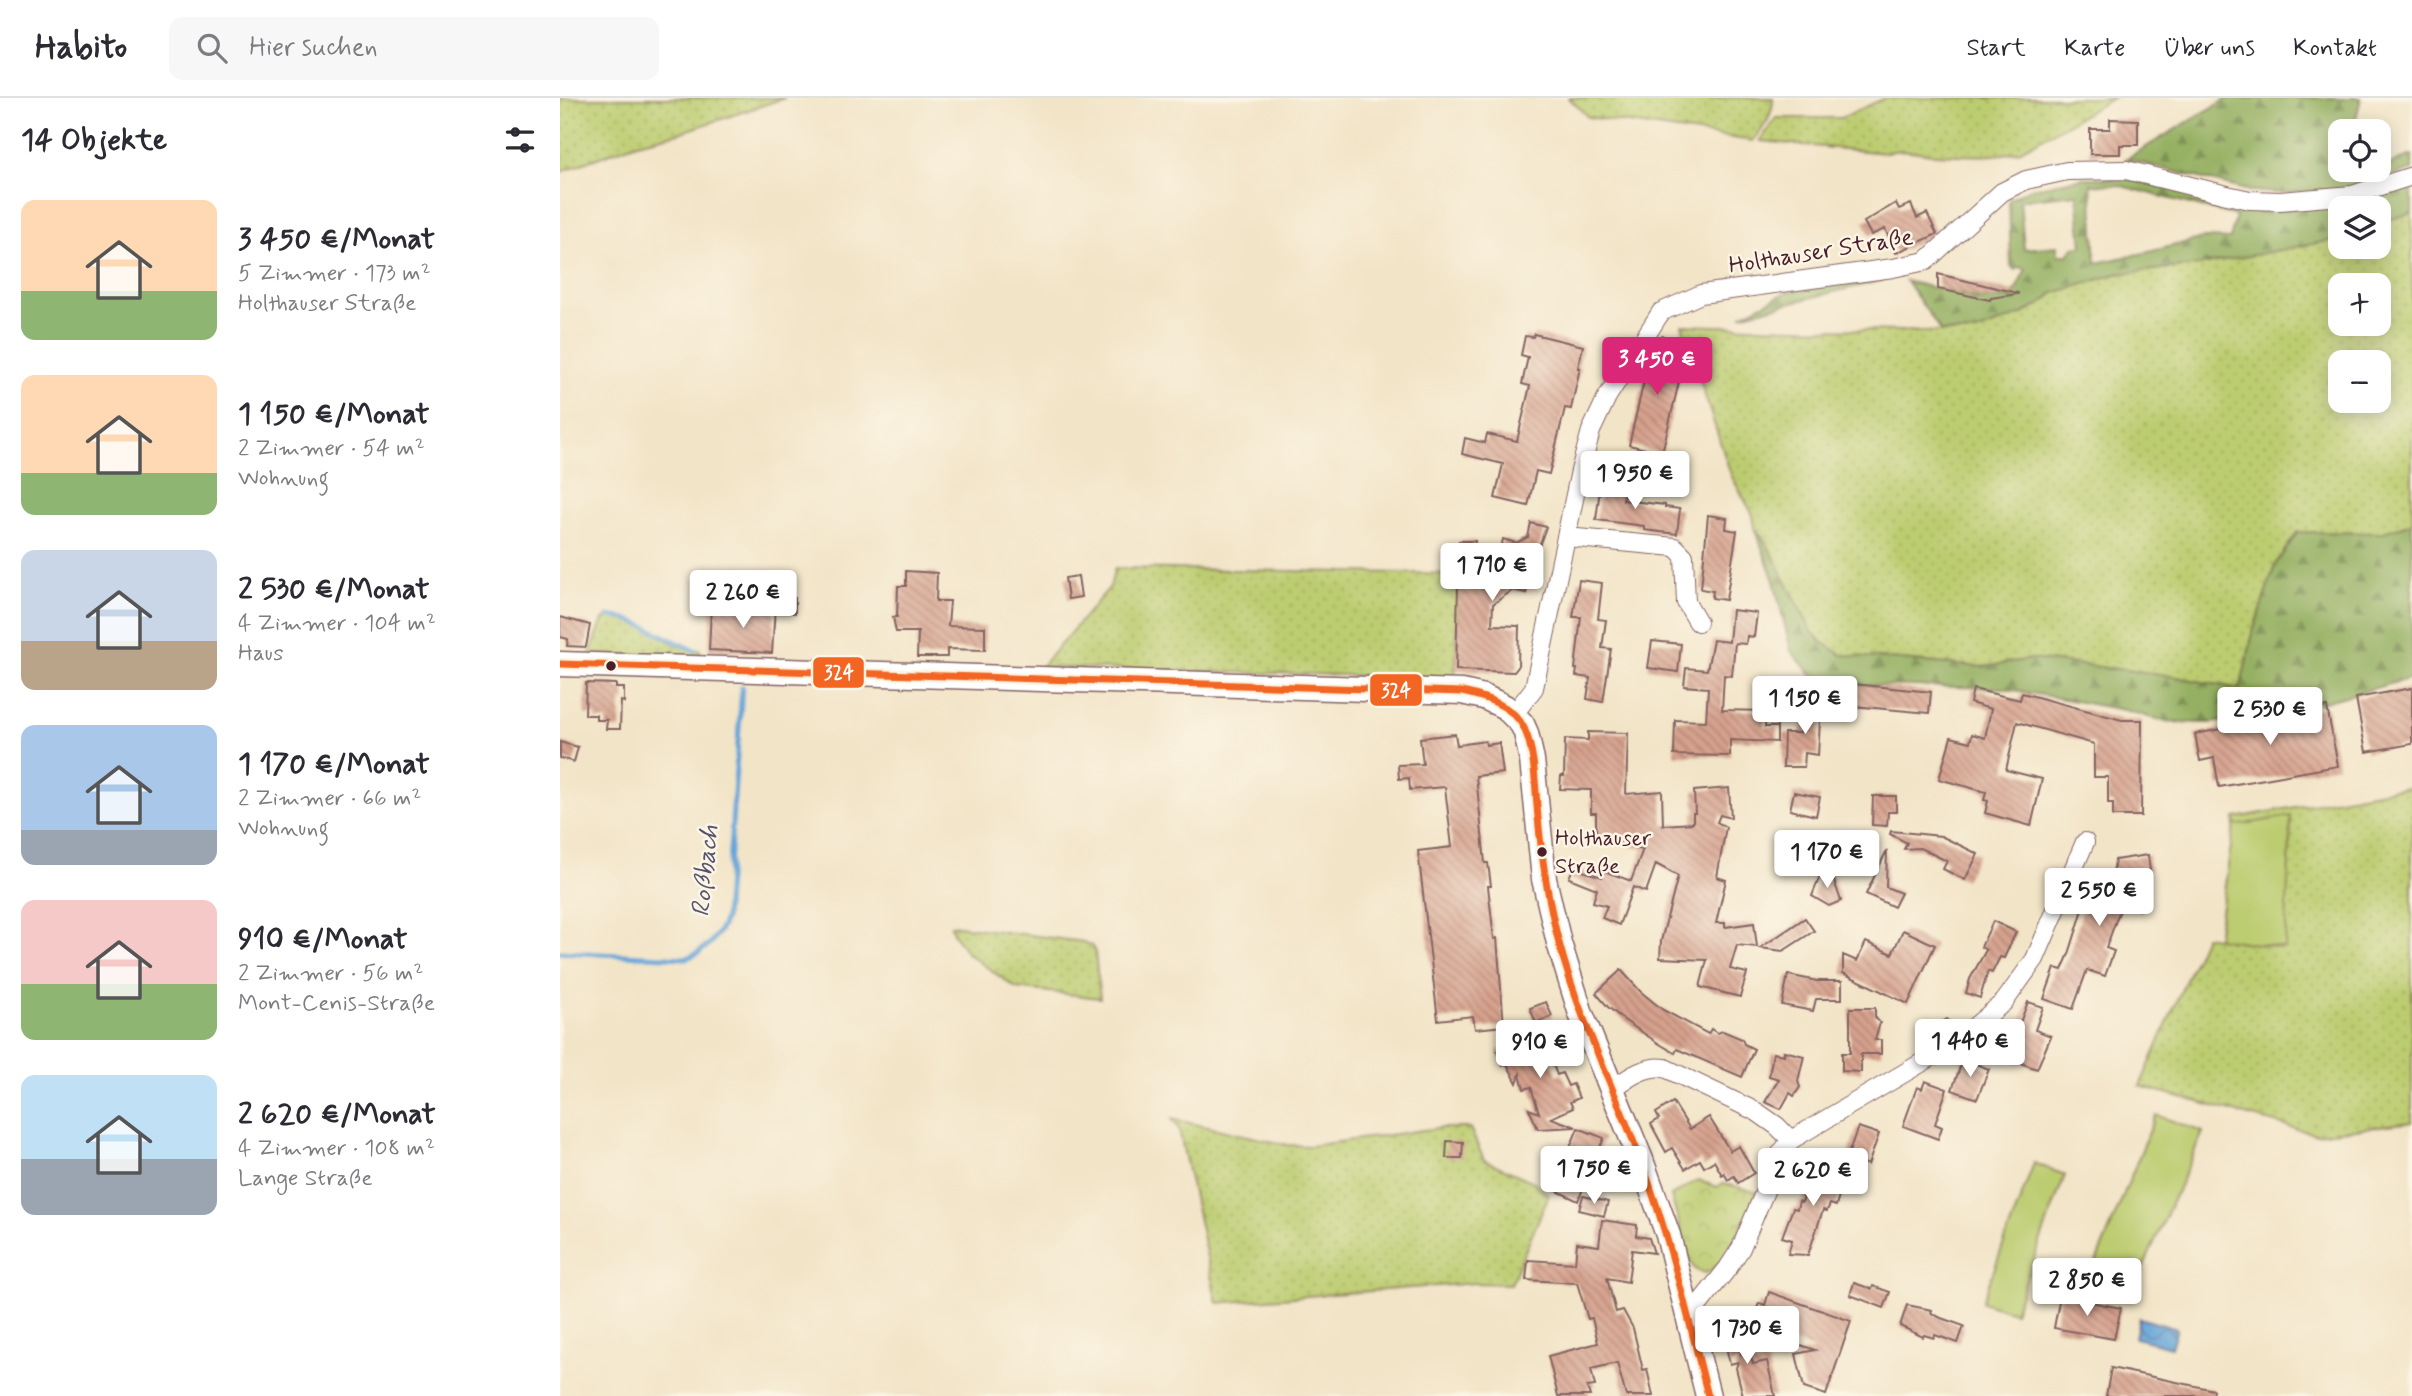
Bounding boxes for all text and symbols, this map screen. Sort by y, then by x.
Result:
search box [169,17,659,80]
text: Habito [35,26,127,70]
icon: search [193,29,231,67]
text: Hier suchen [249,31,378,65]
text: Start [1966,33,2026,64]
text: Karte [2064,33,2125,64]
text: Über uns [2163,33,2255,64]
text: Kontakt [2293,33,2377,64]
map controls [2328,119,2391,413]
button: locate [2328,119,2391,182]
text: 14 Objekte [21,121,167,160]
icon: filters [501,121,539,159]
button: layers [2328,196,2391,259]
text: 3 450 €/Monat [238,220,435,259]
street label: Holthauser Straße [1727,222,1916,282]
icon: home [77,228,161,312]
text: 5 Zimmer · 173 m² [238,259,431,289]
button: + [2328,273,2391,336]
text: Holthauser Straße [238,289,416,319]
pin: 3 450 € [1592,338,1722,397]
text: 3 450 € [1618,345,1696,375]
button: − [2328,350,2391,413]
text: 1 150 €/Monat [238,395,430,434]
icon: home [77,403,161,487]
text: 2 Zimmer · 54 m² [238,434,425,464]
pin: 1 950 € [1570,452,1700,511]
text: 1 950 € [1596,459,1674,489]
text: Wohnung [238,464,329,494]
pin: 1 710 € [1427,544,1557,603]
text: 1 710 € [1456,551,1528,581]
text: 2 530 €/Monat [238,570,429,609]
pin: 2 260 € [678,570,808,630]
icon: home [77,578,161,662]
text: 2 260 € [706,578,780,608]
text: 4 Zimmer · 104 m² [238,609,436,639]
text: Haus [238,639,284,669]
line badge: 324 [812,656,865,689]
unlabelled marker [604,659,618,673]
text: 324 [824,661,855,686]
line badge: 324 [1369,673,1423,707]
pin: 1 150 € [1740,676,1870,736]
text: 324 [1381,679,1412,704]
text: 1 150 € [1768,684,1842,714]
pin: 2 530 € [2205,688,2335,747]
text: 2 530 € [2233,695,2307,725]
text: 1 170 €/Monat [238,745,430,784]
icon: home [77,753,161,837]
text: 2 Zimmer · 66 m² [238,784,421,814]
text: Wohnung [238,814,329,844]
water label: Roßbach [684,823,728,919]
place label: Holthauser Straße [1555,825,1652,881]
pin: 1 170 € [1762,830,1892,890]
text: 1 170 € [1790,838,1864,868]
marker: Holthauser Straße [1535,845,1549,859]
pin: 2 550 € [2034,868,2164,928]
text: 2 550 € [2061,876,2137,906]
text: 910 €/Monat [238,920,407,959]
icon: home [77,928,161,1012]
text: 2 Zimmer · 56 m² [238,959,423,989]
text: Mont-Cenis-Straße [238,989,435,1019]
pin: 910 € [1491,1020,1589,1080]
pin: 1 440 € [1905,1020,2035,1079]
text: 1 440 € [1931,1027,2009,1057]
text: 910 € [1512,1028,1568,1058]
text: 2 620 €/Monat [238,1095,436,1134]
icon: home [77,1103,161,1187]
text: 4 Zimmer · 108 m² [238,1134,435,1164]
pin: 1 750 € [1529,1146,1659,1206]
pin: 2 620 € [1748,1148,1878,1208]
text: 1 750 € [1556,1154,1632,1184]
text: 2 620 € [1774,1156,1852,1186]
text: Lange Straße [238,1164,373,1194]
pin: 2 850 € [2022,1258,2152,1318]
text: 2 850 € [2048,1266,2126,1296]
pin: 1 730 € [1682,1306,1812,1366]
text: 1 730 € [1711,1314,1783,1344]

